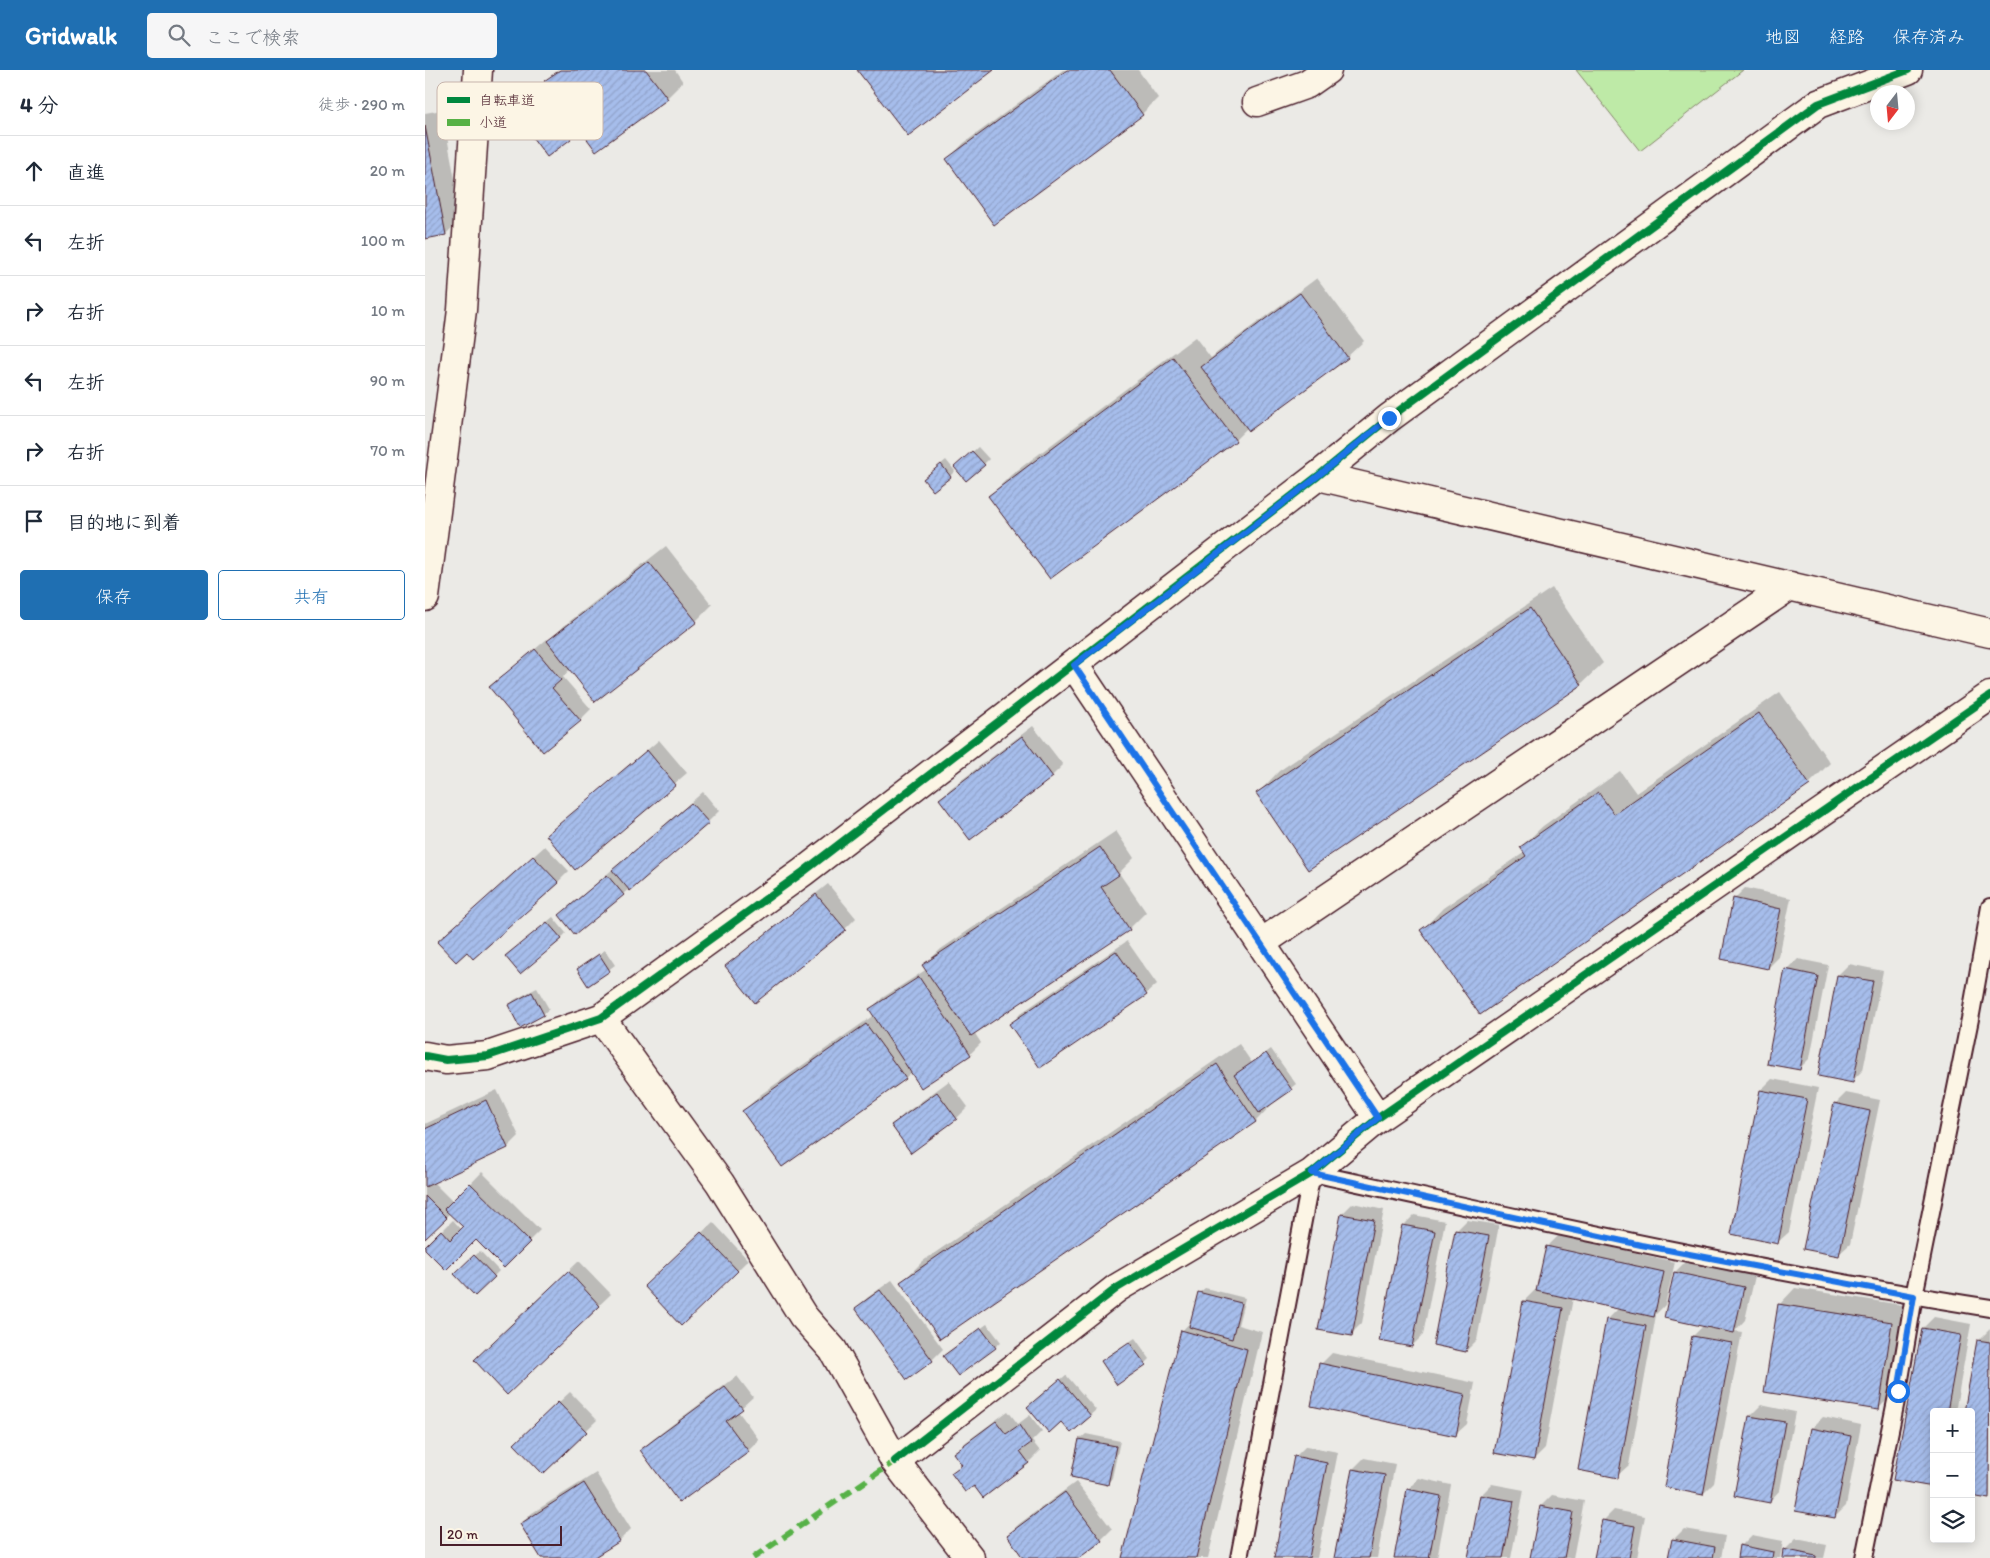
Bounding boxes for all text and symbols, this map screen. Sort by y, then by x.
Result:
search box [147,13,497,58]
text: Gridwalk [25,21,117,50]
icon: search [165,21,193,49]
text: ここで検索 [205,26,300,49]
text: 地図 [1765,26,1801,48]
text: 経路 [1829,26,1865,48]
text: 保存済み [1893,26,1965,48]
legend [437,82,603,140]
north arrow [1870,85,1915,130]
text: 4 分 [20,92,58,117]
text: 自転車道 [479,92,535,109]
text: 徒歩 · 290 m [318,95,405,114]
text: 小道 [479,114,507,131]
icon: ahead [20,157,48,185]
text: 直進 [67,161,105,184]
text: 20 m [370,161,405,180]
icon: left [20,227,48,255]
text: 左折 [67,231,105,254]
text: 100 m [361,231,405,250]
icon: right [20,297,48,325]
text: 右折 [67,301,105,324]
text: 10 m [371,301,405,320]
icon: left [20,367,48,395]
text: 左折 [67,371,105,394]
text: 90 m [370,371,405,390]
route end [1378,407,1401,430]
icon: right [20,437,48,465]
text: 右折 [67,441,105,464]
text: 70 m [370,441,405,460]
icon: arrive [20,507,48,535]
text: 目的地に到着 [67,511,181,534]
button: 保存 [20,570,208,620]
button: 共有 [218,570,405,620]
route start [1887,1380,1910,1403]
map controls [1930,1408,1975,1543]
button: + [1930,1408,1975,1453]
button: − [1930,1453,1975,1498]
button: layers [1930,1498,1975,1543]
scale bar [440,1523,563,1546]
text: 20 m [447,1526,478,1543]

